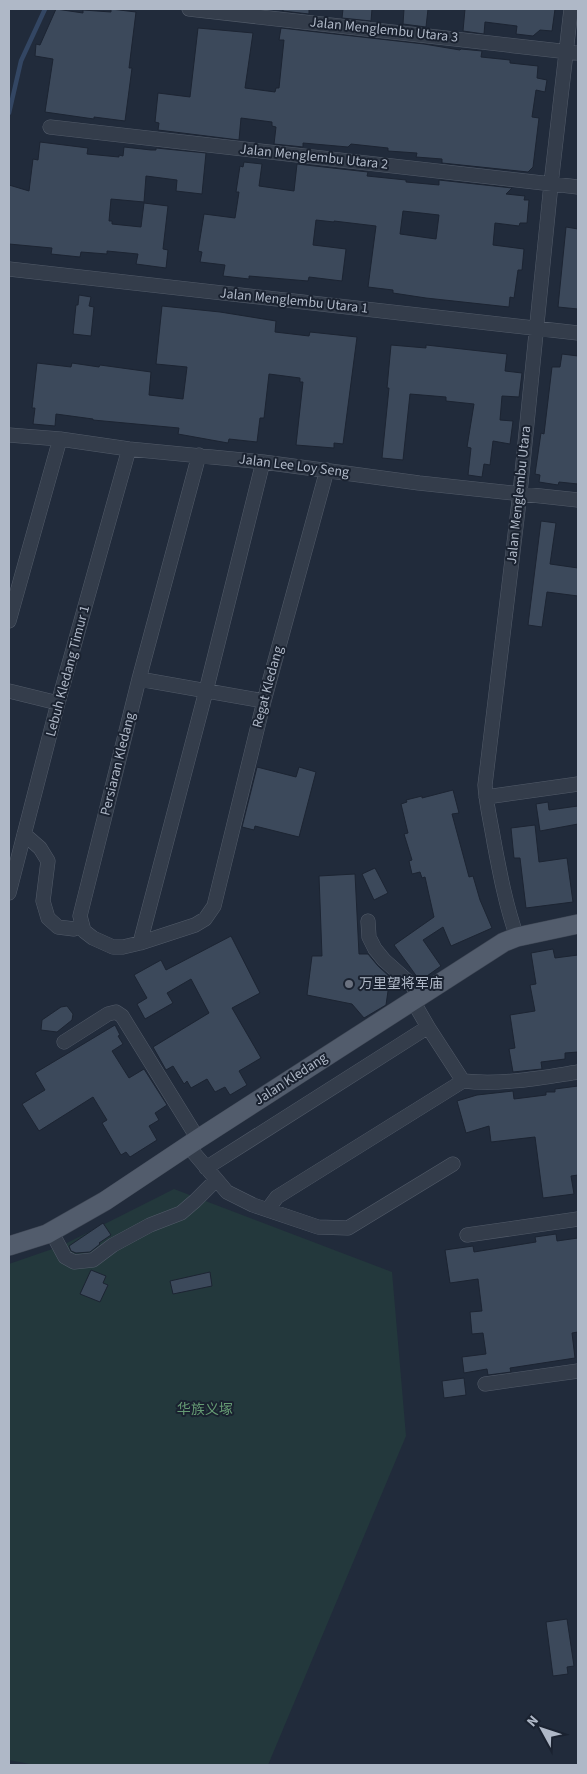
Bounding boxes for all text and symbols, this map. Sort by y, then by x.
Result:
street label: Jalan Menglembu Utara 3 [309,12,459,48]
street label: Jalan Menglembu Utara 2 [239,139,389,175]
street label: Jalan Menglembu Utara 1 [219,283,369,319]
street label: Jalan Menglembu Utara [502,425,536,565]
street label: Jalan Lee Loy Seng [238,449,350,483]
street label: Lebuh Kledang Timur 1 [41,603,95,739]
street label: Regat Kledang [247,644,289,730]
street label: Persiaran Kledang [95,710,141,818]
place label: 万里望将军庙 [359,974,443,994]
marker: 万里望将军庙 [343,978,355,990]
street label: Jalan Kledang [251,1048,331,1110]
park label: 华族义塚 [177,1400,233,1420]
north arrow [517,1704,567,1754]
text: N [522,1711,543,1731]

